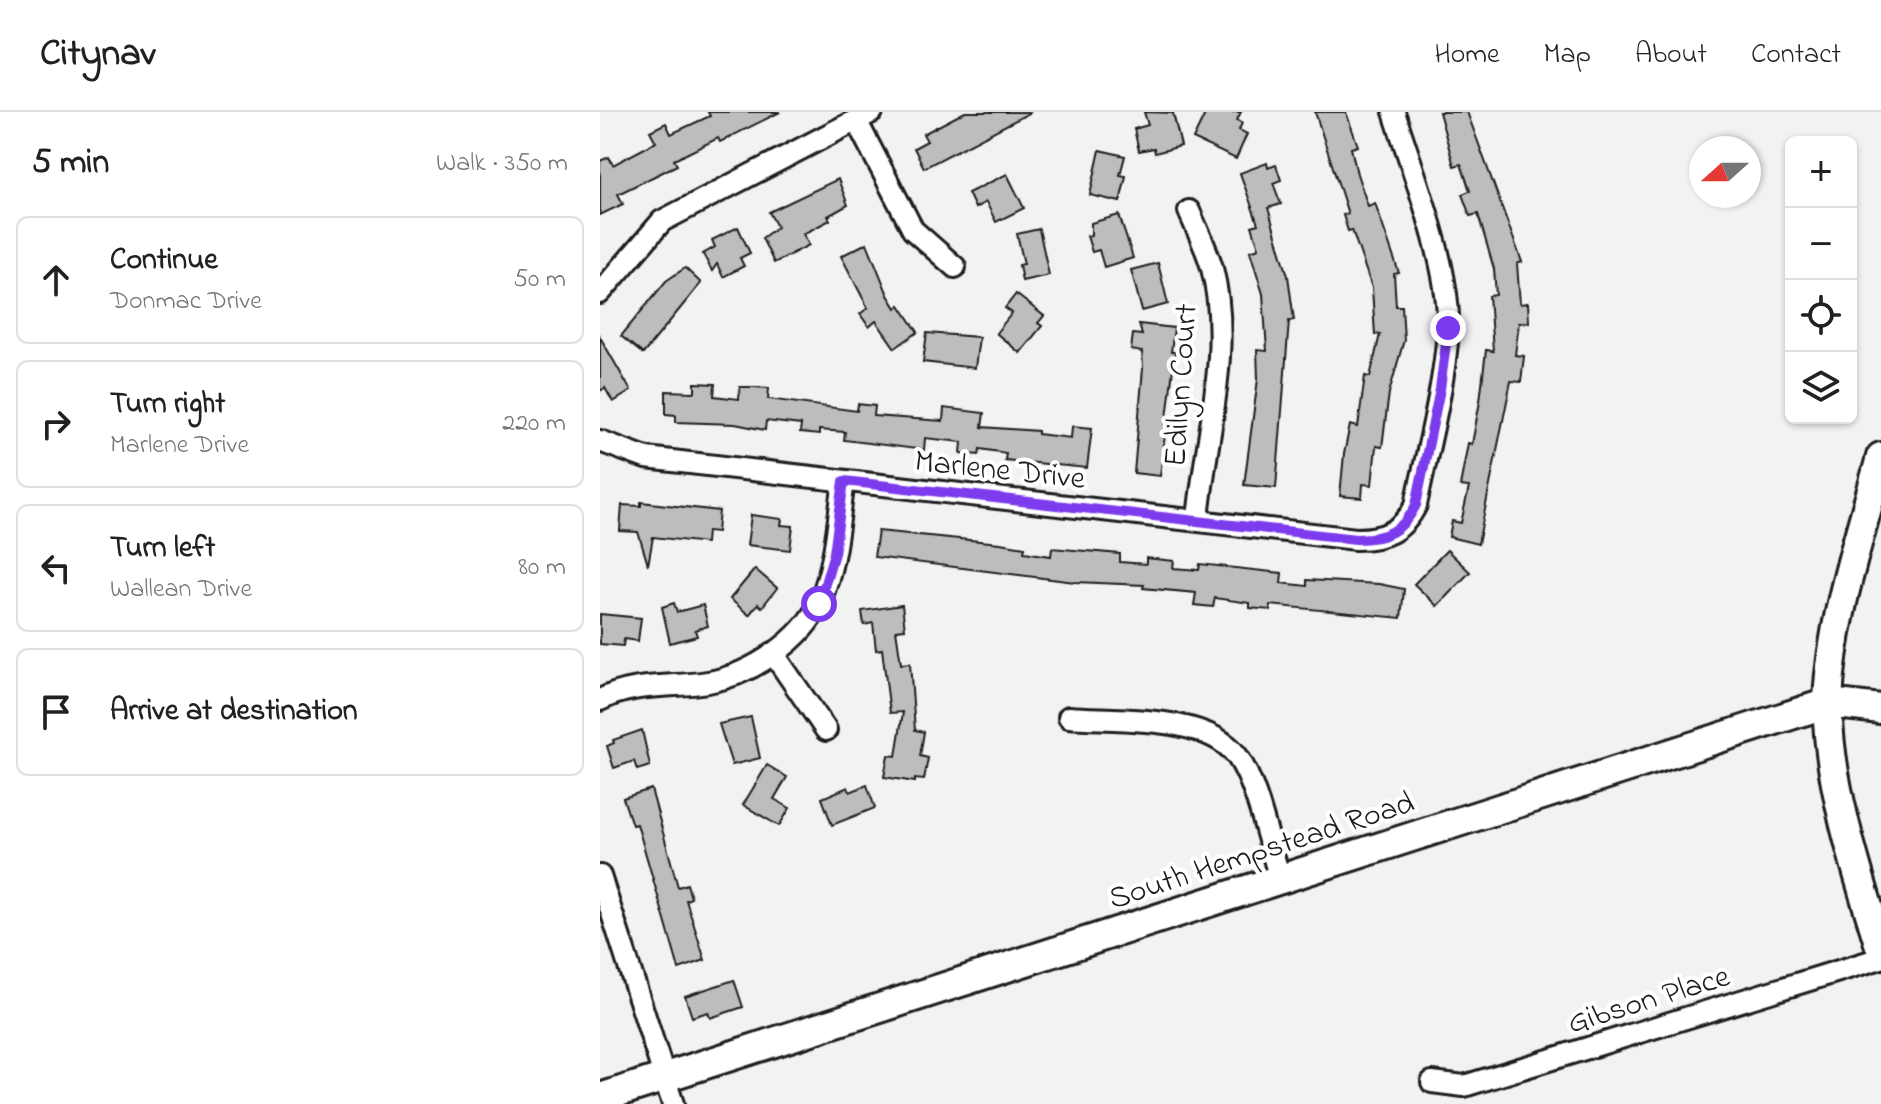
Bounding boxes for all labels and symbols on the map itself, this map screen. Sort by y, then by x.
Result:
north arrow [1689,136,1761,208]
street label: Edilyn Court [1153,302,1212,468]
route end [1430,310,1466,346]
street label: Marlene Drive [912,439,1088,504]
route start [801,586,837,622]
street label: South Hempstead Road [1103,781,1421,924]
street label: Gibson Place [1562,954,1736,1048]

